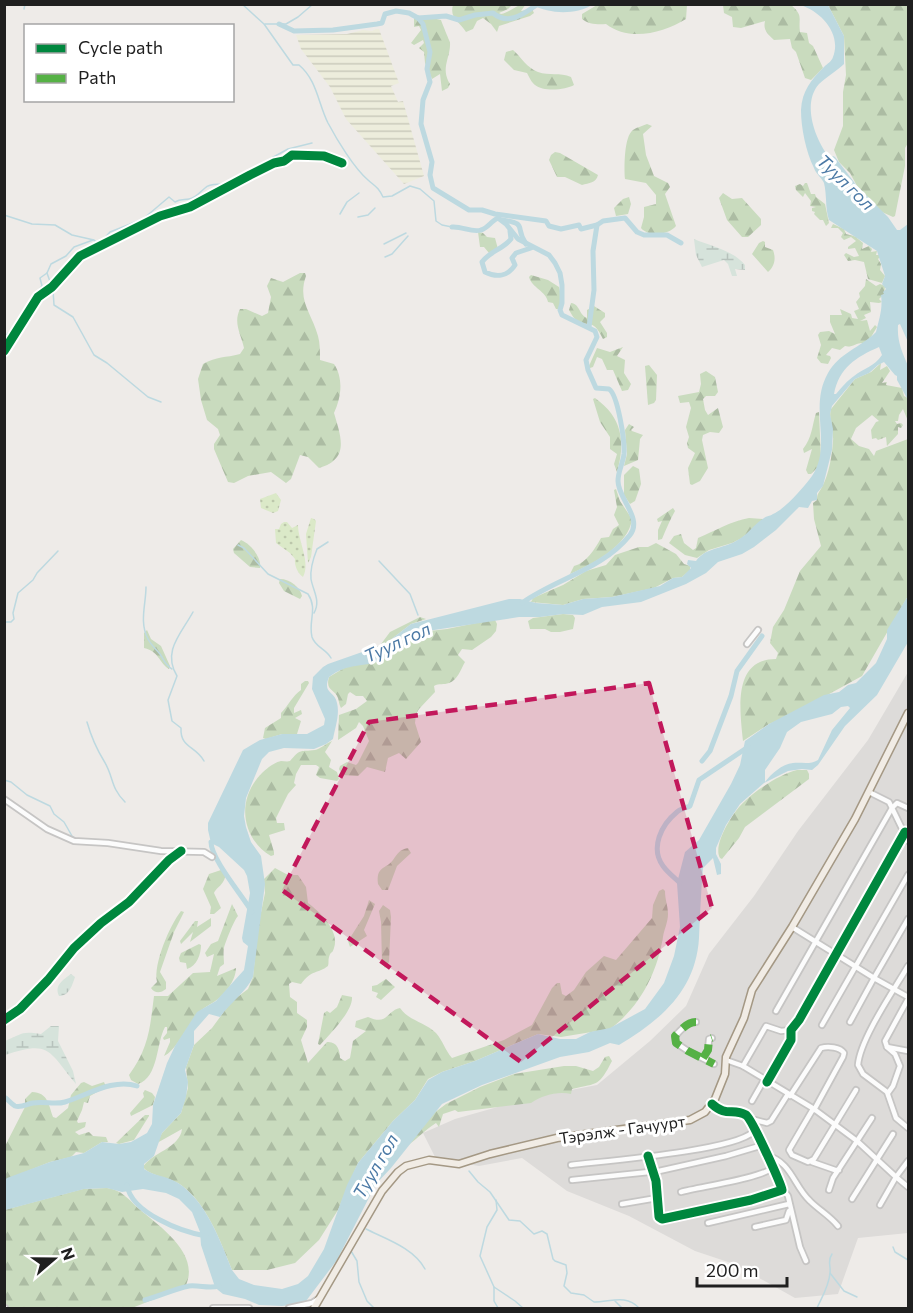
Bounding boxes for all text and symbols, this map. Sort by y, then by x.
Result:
legend [24,24,234,102]
text: Cycle path [78,36,163,58]
text: Path [78,66,116,88]
water label: Туул гол [813,149,879,215]
water label: Туул гол [360,617,434,667]
street label: Тэрэлж - Гачуурт [558,1111,687,1147]
water label: Туул гол [348,1130,402,1202]
north arrow [24,1229,84,1289]
text: N [58,1245,80,1263]
scale bar [697,1250,787,1288]
text: 200 m [706,1259,759,1281]

